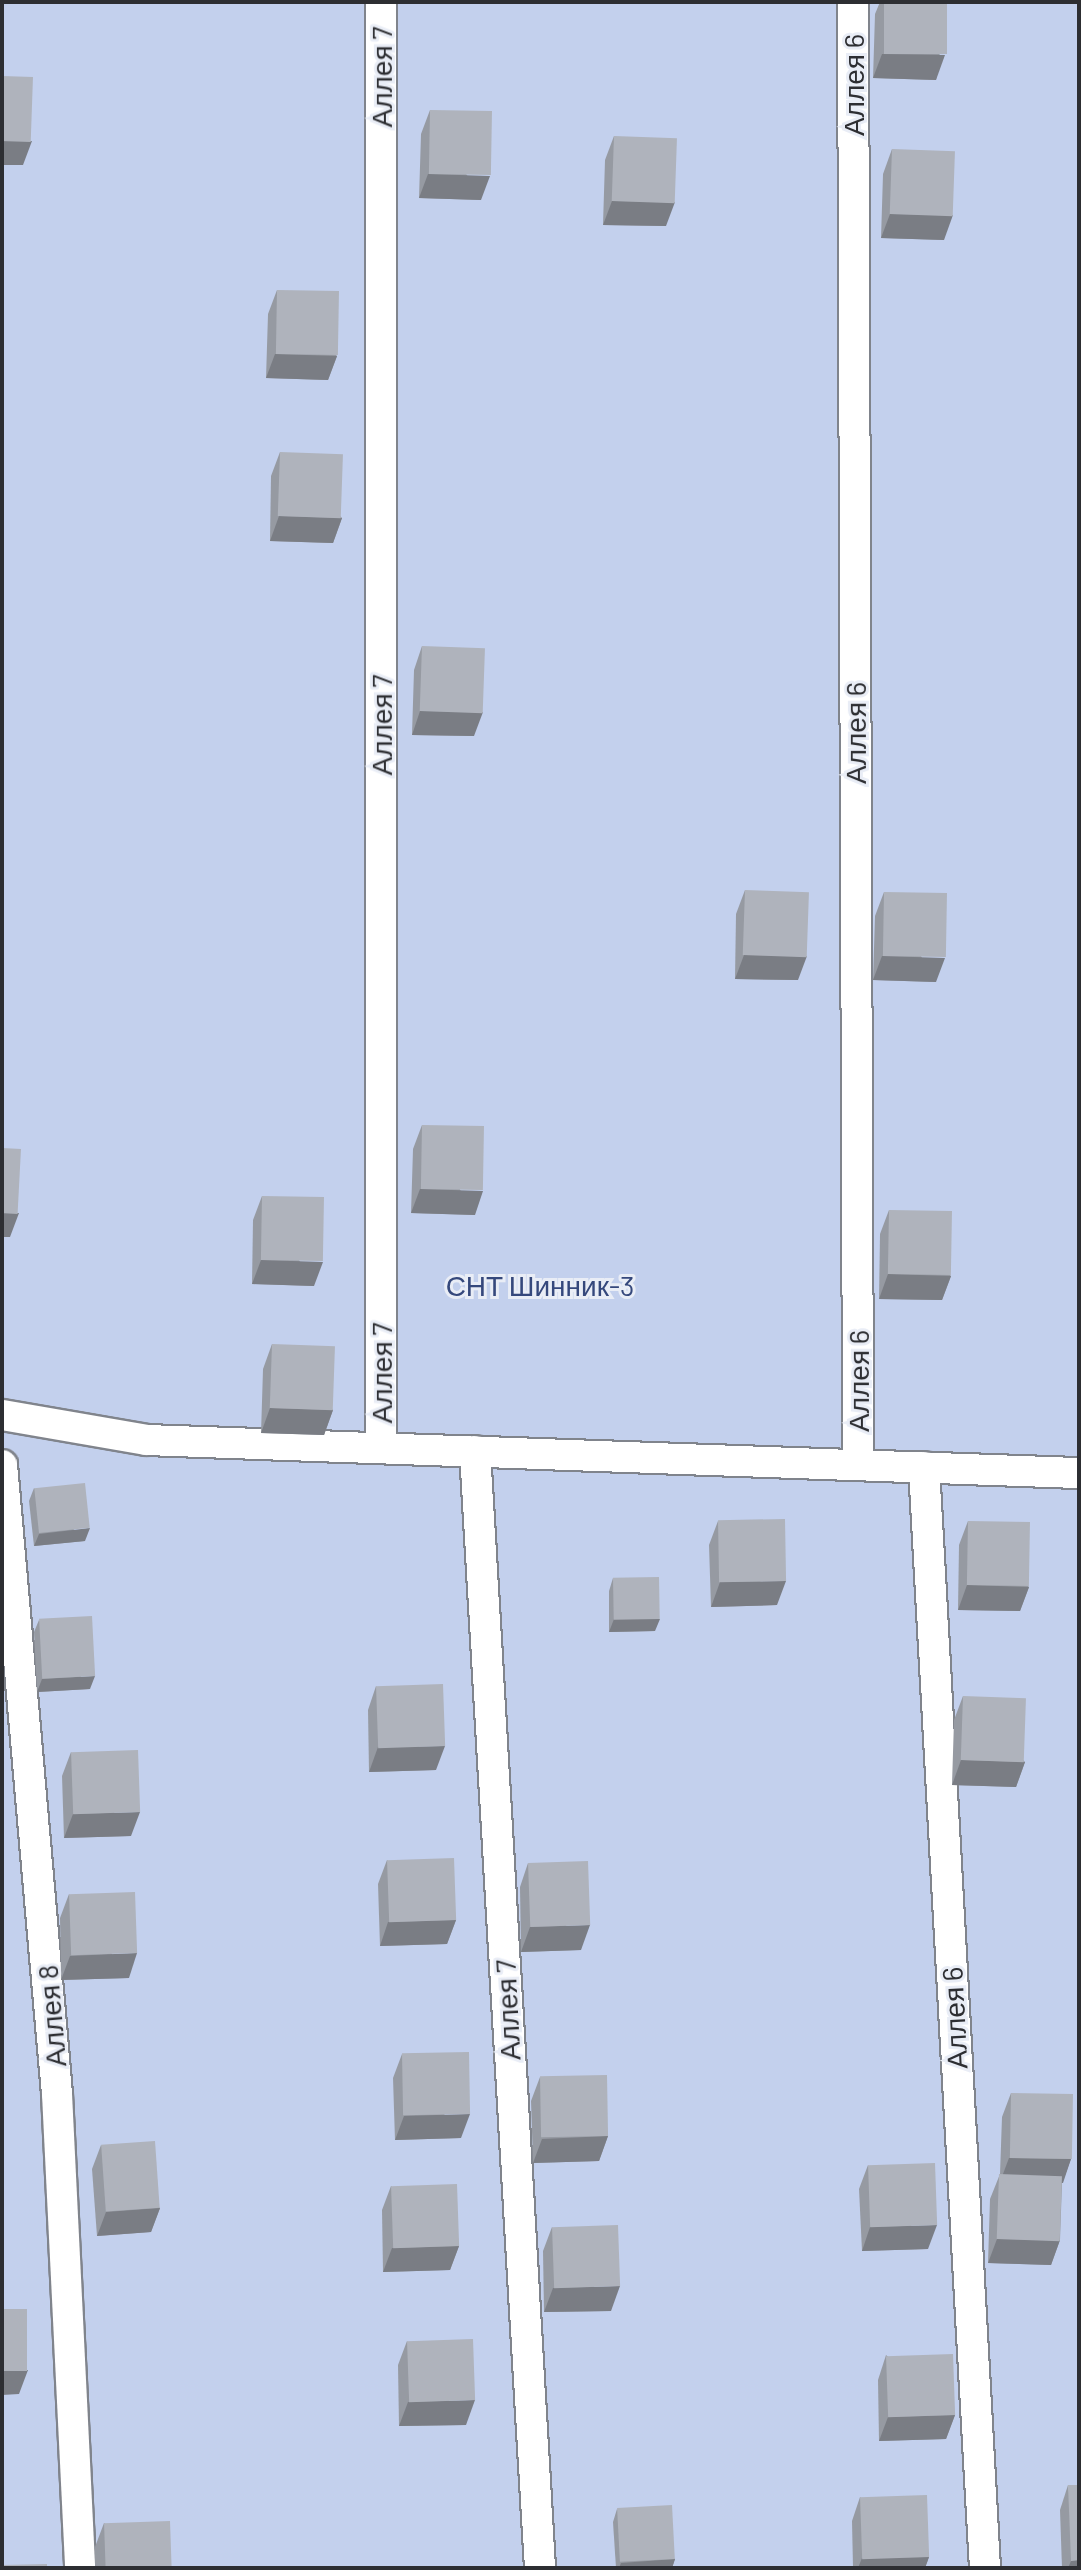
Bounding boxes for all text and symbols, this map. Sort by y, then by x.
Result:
street label: Аллея 7 [364,27,398,127]
street label: Аллея 6 [836,34,870,136]
street label: Аллея 7 [364,675,398,775]
street label: Аллея 6 [838,682,872,784]
park label: СНТ Шинник-3 [446,1268,634,1302]
street label: Аллея 7 [364,1323,398,1423]
street label: Аллея 6 [841,1330,875,1432]
street label: Аллея 7 [488,1959,526,2061]
street label: Аллея 8 [30,1964,72,2068]
street label: Аллея 6 [935,1966,973,2070]

